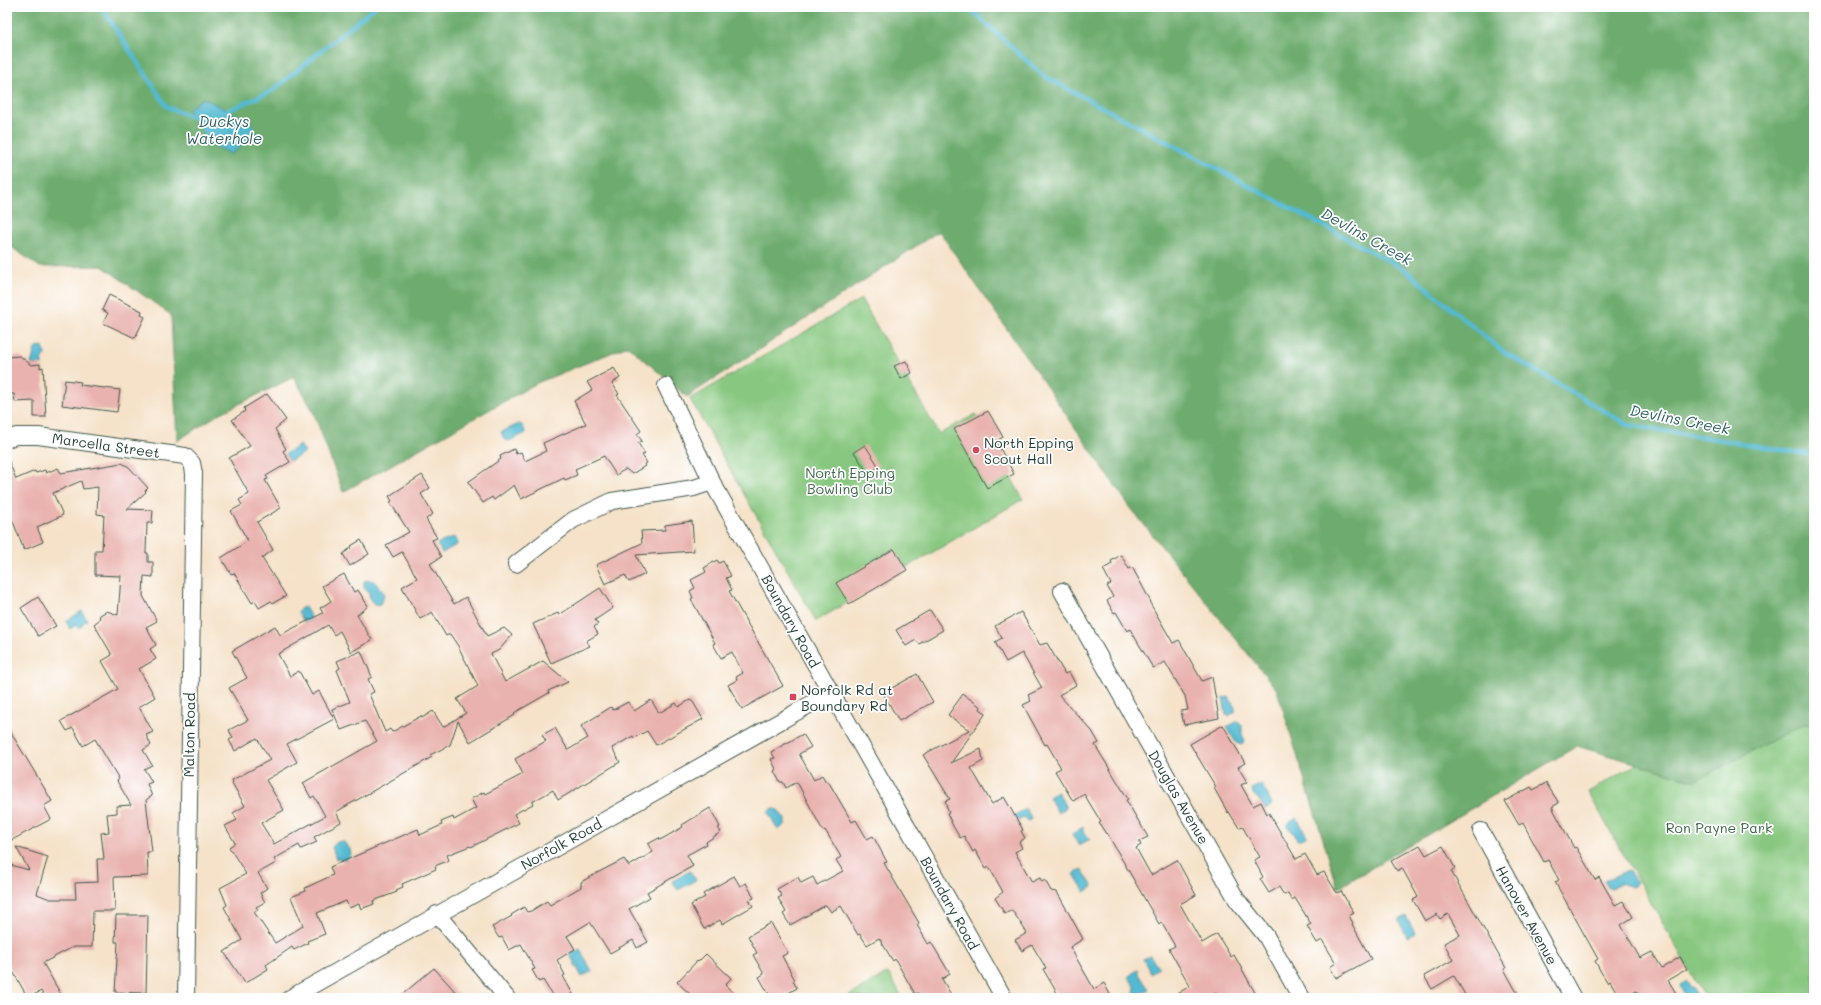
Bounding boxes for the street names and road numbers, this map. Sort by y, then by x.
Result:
street label: Marcella Street [51,428,161,462]
street label: Boundary Road [758,571,825,671]
street label: Malton Road [179,692,199,778]
street label: Douglas Avenue [1144,746,1214,848]
street label: Norfolk Road [517,814,605,874]
street label: Boundary Road [917,853,984,953]
street label: Hanover Avenue [1492,862,1562,968]

